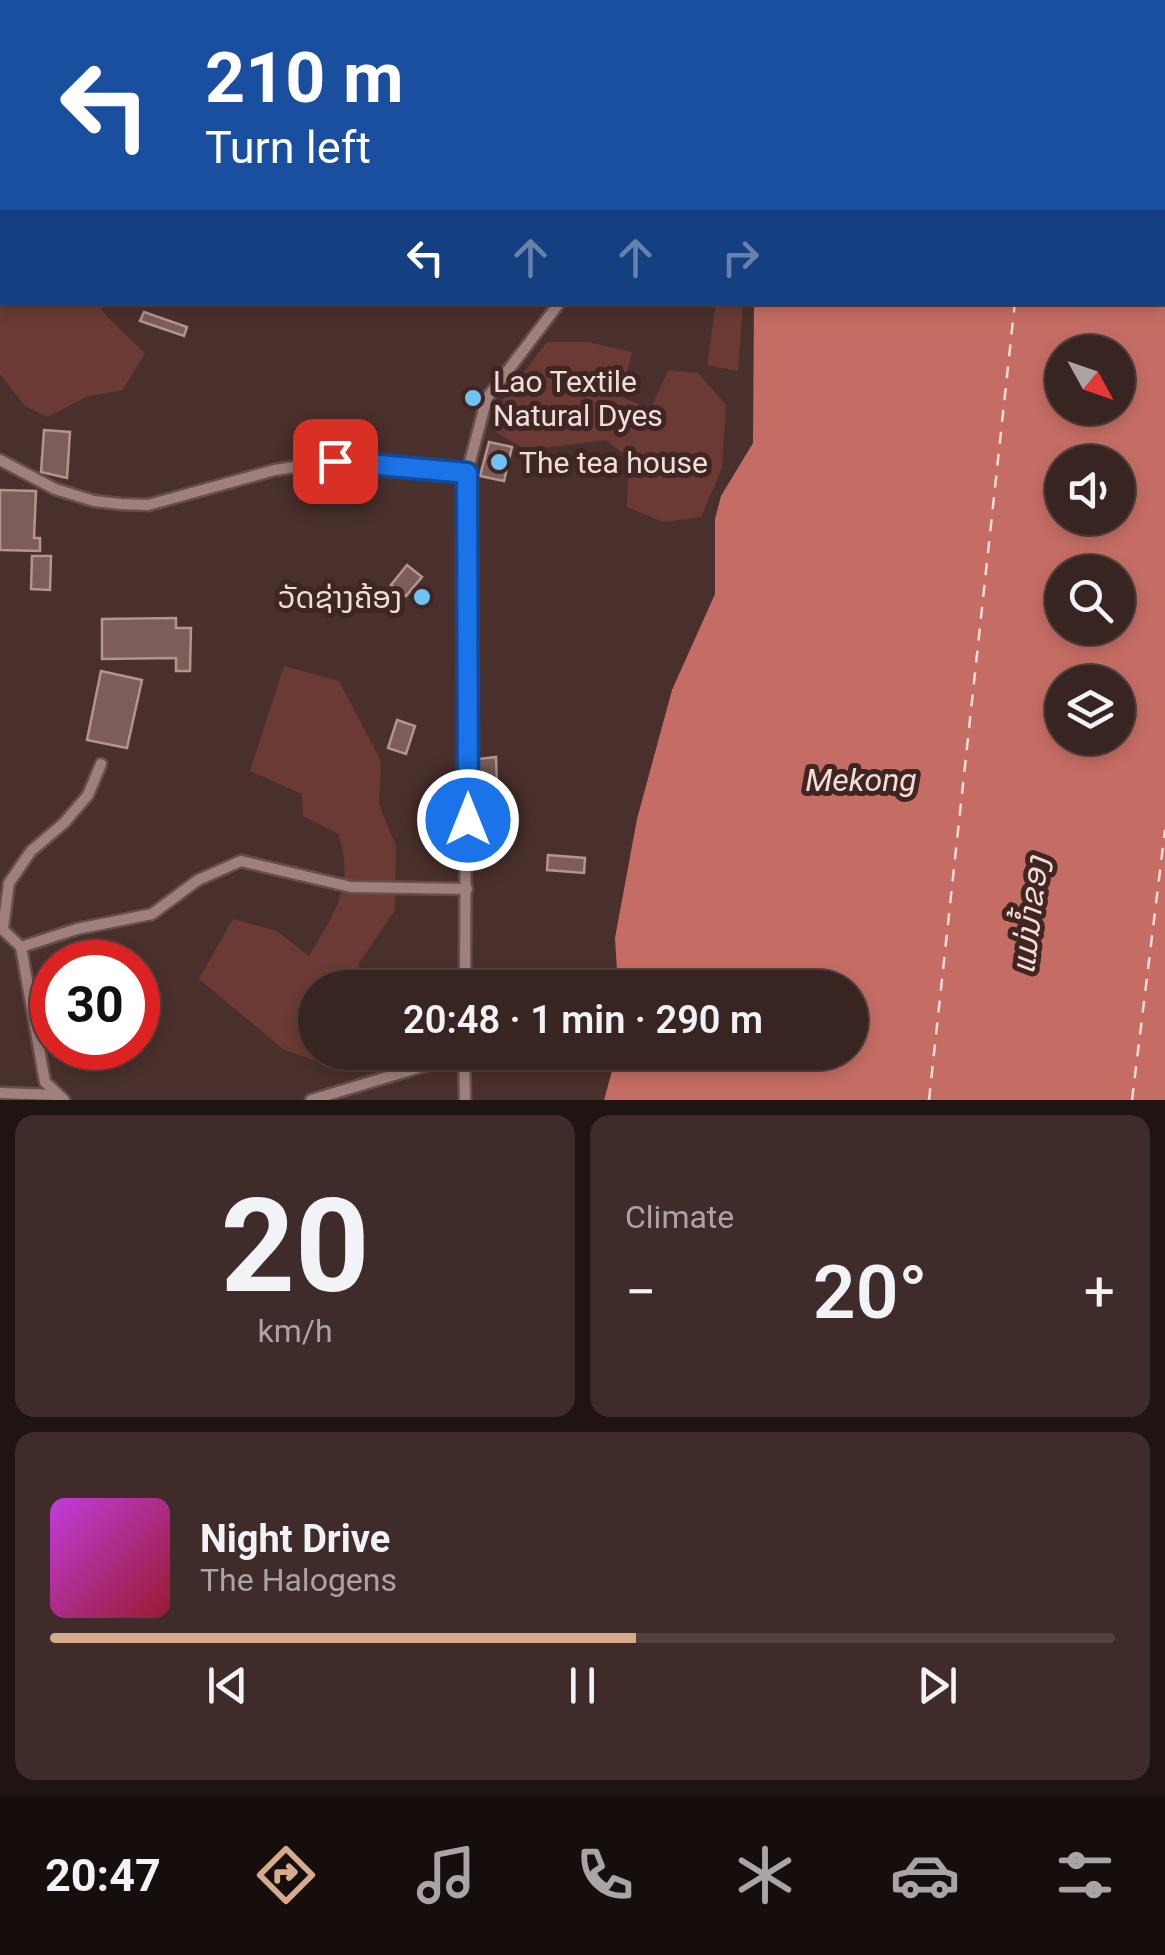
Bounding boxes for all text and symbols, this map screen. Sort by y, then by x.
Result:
text: 210 m [205,37,404,119]
icon: left [40,40,170,170]
text: Turn left [205,121,371,174]
icon: left [398,230,453,285]
icon: ahead [503,230,558,285]
icon: ahead [608,230,663,285]
icon: right [713,230,768,285]
north arrow [1045,335,1135,425]
map controls [1045,335,1135,755]
place label: Lao Textile Natural Dyes [493,364,663,433]
marker: Lao Textile Natural Dyes [462,387,484,409]
pin [293,419,378,504]
icon: arrive [308,434,363,489]
place label: The tea house [519,445,708,480]
button: sound [1045,445,1135,535]
marker: The tea house [488,451,510,473]
button: search [1045,555,1135,645]
place label: ວັດຊ່າງຄ້ອງ [278,580,402,615]
marker: ວັດຊ່າງຄ້ອງ [411,586,433,608]
button: layers [1045,665,1135,755]
water label: Mekong [805,761,917,799]
position arrow [416,768,520,872]
water label: ແມ່ນ້ຳຂອງ [999,852,1056,976]
speed limit sign: 30 [30,940,160,1070]
text: 20:48 · 1 min · 290 m [403,998,763,1042]
text: 20 [220,1170,370,1323]
text: Climate [625,1198,734,1236]
text: 20° [813,1248,927,1336]
text: − [625,1260,656,1324]
text: + [1084,1260,1115,1324]
text: km/h [257,1312,333,1350]
text: Night Drive [200,1517,390,1561]
text: The Halogens [200,1561,397,1599]
icon: previous [200,1658,255,1713]
icon: pause [555,1658,610,1713]
icon: next [910,1658,965,1713]
icon: directions [251,1840,321,1910]
icon: music [411,1840,481,1910]
icon: phone [570,1840,640,1910]
icon: climate [730,1840,800,1910]
icon: car [890,1840,960,1910]
icon: filters [1050,1840,1120,1910]
text: 20:47 [45,1849,161,1902]

